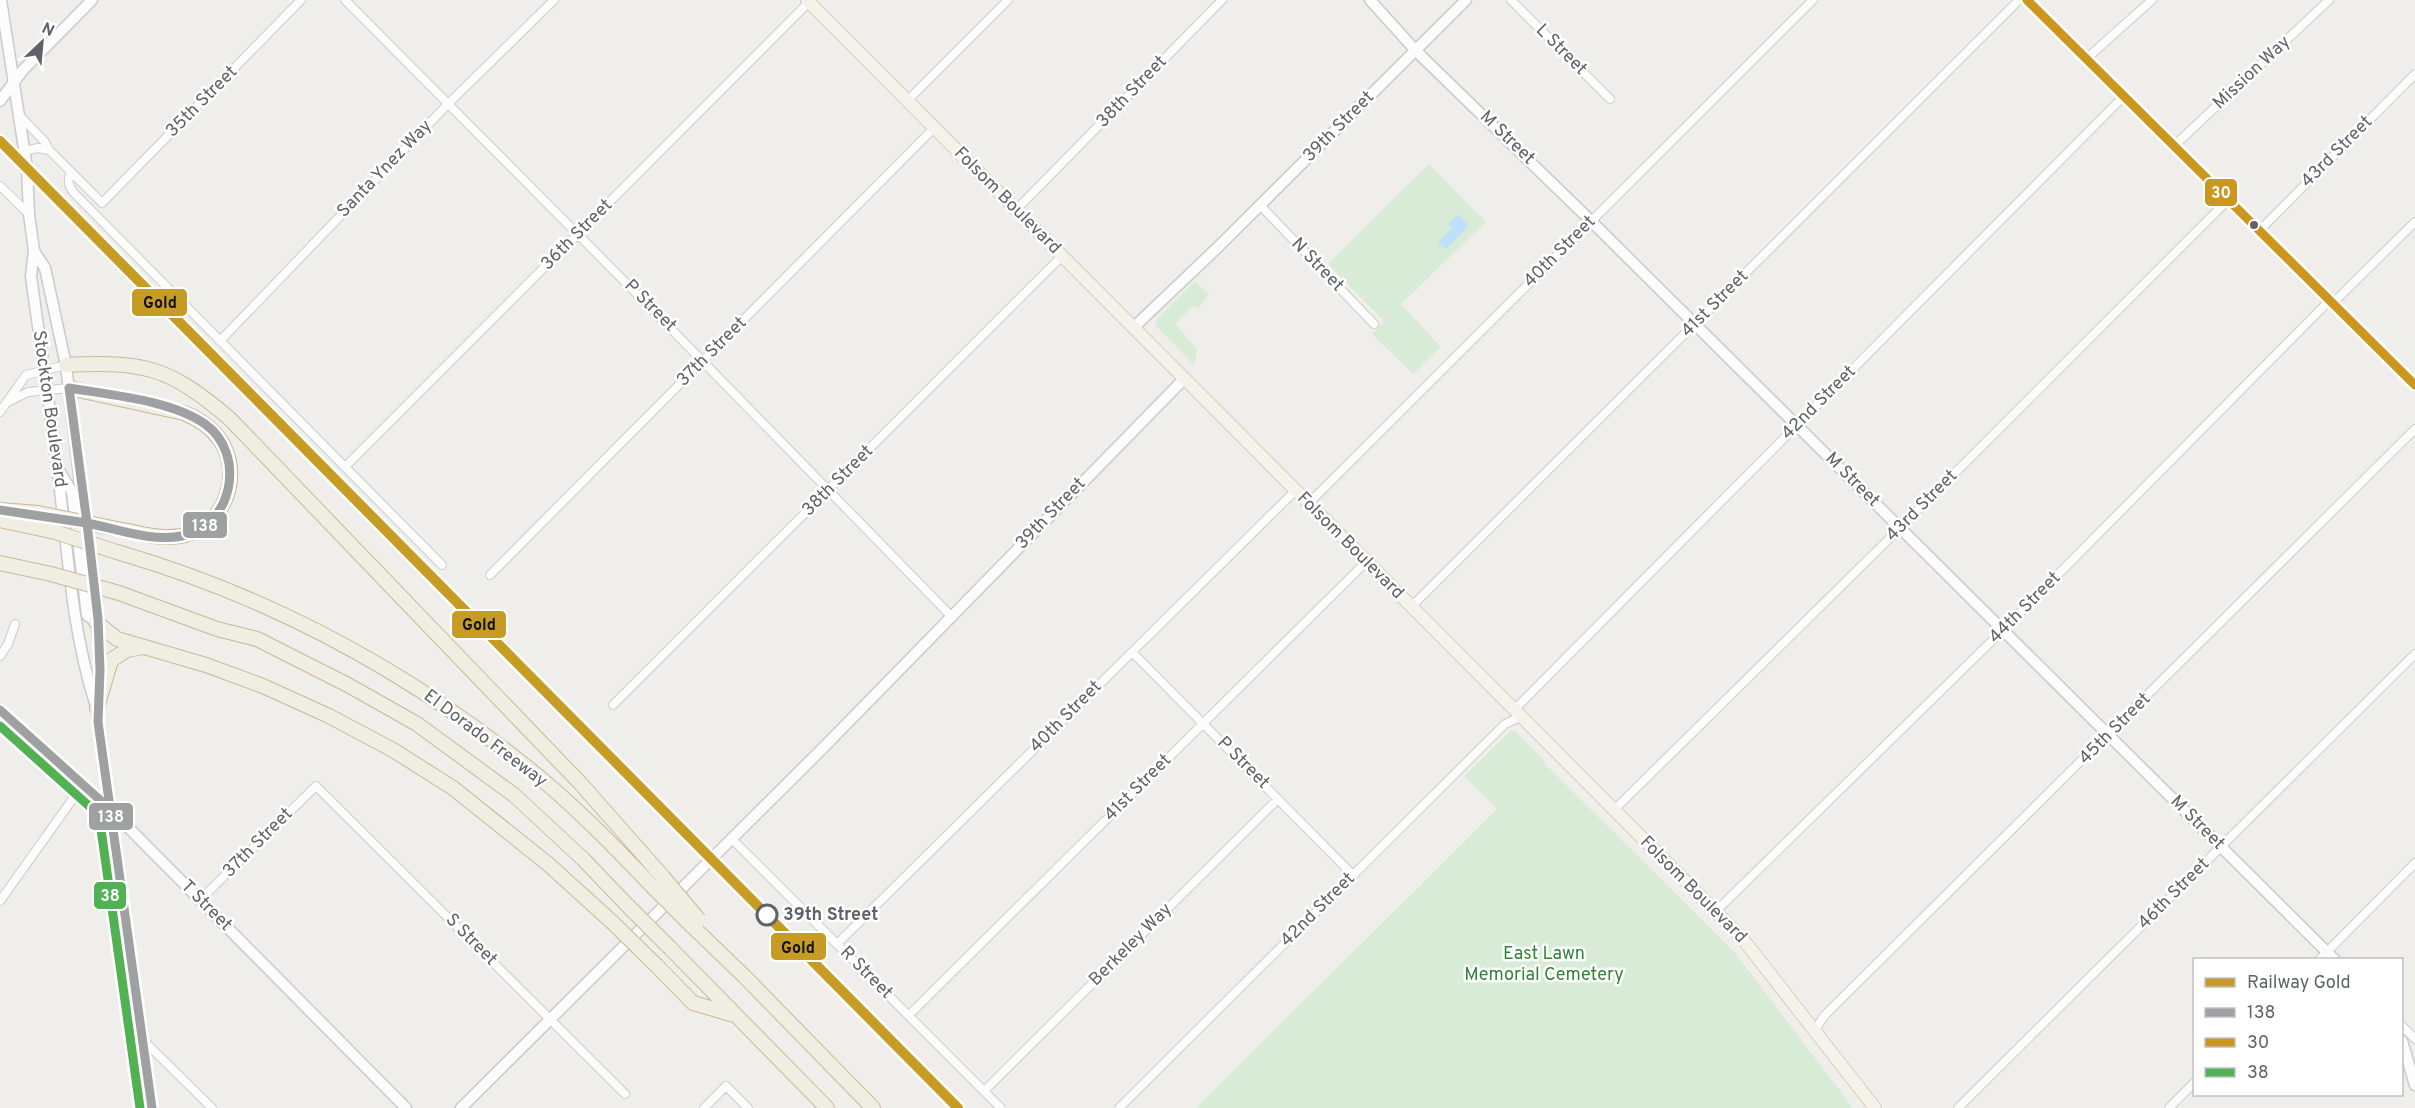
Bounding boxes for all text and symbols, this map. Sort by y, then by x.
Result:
north arrow [12,12,72,72]
text: N [38,19,57,42]
street label: L Street [1530,19,1592,81]
street label: Mission Way [2208,31,2296,115]
street label: 38th Street [1092,51,1172,133]
street label: 35th Street [161,61,243,143]
street label: 39th Street [1298,86,1380,168]
street label: M Street [1474,106,1540,170]
street label: 43rd Street [2296,111,2378,193]
street label: Santa Ynez Way [333,115,437,223]
street label: Folsom Boulevard [948,142,1066,260]
line badge: 30 [2204,178,2238,207]
text: 30 [2211,184,2231,204]
street label: 36th Street [536,194,618,276]
street label: 40th Street [1519,211,1601,293]
unlabelled marker [2248,219,2260,231]
street label: N Street [1286,233,1348,297]
street label: 41st Street [1676,265,1754,343]
street label: P Street [619,275,681,337]
line badge: Gold [131,288,188,317]
text: Gold [143,294,177,314]
street label: 37th Street [672,312,752,392]
street label: Stockton Boulevard [27,329,71,489]
street label: 42nd Street [1777,361,1861,445]
street label: 38th Street [797,440,879,522]
street label: M Street [1820,448,1884,512]
street label: 43rd Street [1881,465,1963,547]
street label: 39th Street [1011,473,1091,555]
street label: Folsom Boulevard [1291,487,1409,605]
line badge: 138 [182,511,228,539]
text: 138 [192,517,218,537]
street label: 44th Street [1984,567,2066,649]
line badge: Gold [451,610,507,639]
text: Gold [462,616,496,636]
street label: 40th Street [1025,676,1107,758]
street label: El Dorado Freeway [419,685,551,793]
street label: 45th Street [2074,688,2156,770]
street label: P Street [1212,732,1274,794]
street label: 41st Street [1099,749,1177,827]
street label: M Street [2165,791,2229,855]
line badge: 138 [88,802,134,831]
street label: 37th Street [218,803,298,883]
text: 138 [98,808,124,828]
street label: Folsom Boulevard [1634,831,1752,949]
street label: 46th Street [2133,853,2215,935]
street label: 42nd Street [1276,868,1360,952]
street label: T Street [175,875,237,937]
line badge: 38 [93,881,127,910]
text: 38 [100,887,120,907]
street label: Berkeley Way [1085,899,1177,991]
marker: 39th Street [756,904,778,926]
place label: 39th Street [783,904,878,927]
street label: S Street [440,909,502,971]
line badge: Gold [770,932,827,961]
text: Gold [781,939,815,959]
street label: R Street [835,942,897,1004]
park label: East Lawn Memorial Cemetery [1464,943,1624,987]
legend [2193,958,2403,1096]
text: Railway Gold [2247,972,2351,995]
text: 138 [2247,1002,2276,1025]
text: 30 [2247,1032,2269,1055]
text: 38 [2247,1062,2269,1085]

